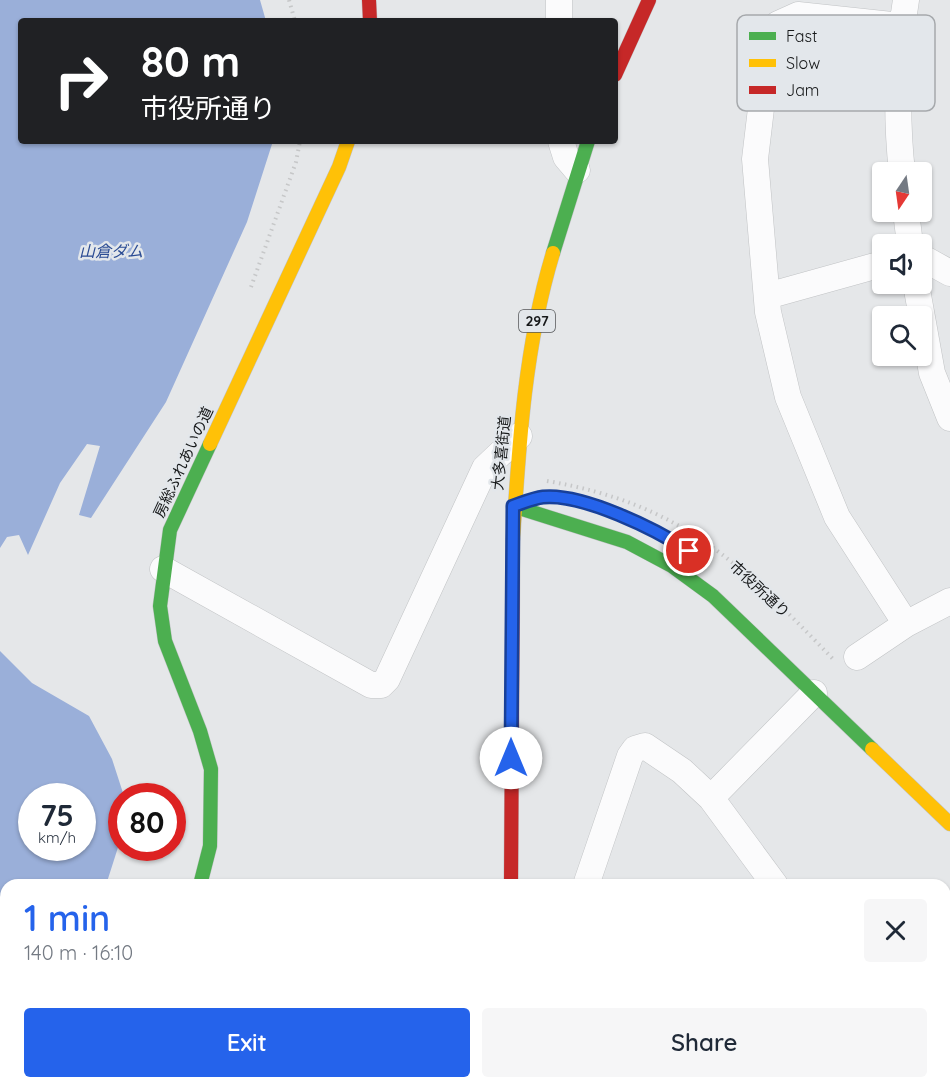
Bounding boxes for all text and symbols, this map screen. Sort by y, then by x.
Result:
legend [737,15,935,111]
text: Fast [786,26,817,46]
text: 80 m [141,35,240,88]
icon: right [42,42,120,120]
text: Slow [786,53,820,73]
text: Jam [786,80,819,100]
text: 市役所通り [141,91,276,125]
north arrow [872,162,932,222]
map controls [872,162,932,366]
button: sound [872,234,932,294]
water label: 山倉ダム [79,241,143,261]
button: search [872,306,932,366]
road number: 297 [519,310,555,332]
street label: 房総ふれあいの道 [149,404,217,520]
street label: 大多喜街道 [488,415,514,491]
pin [663,525,714,576]
icon: arrive [672,534,705,567]
street label: 市役所通り [726,556,794,622]
position arrow [479,726,543,790]
speed limit sign: 80 [108,783,186,861]
text: 75 [40,796,74,834]
text: km/h [38,828,76,847]
text: 1 min [24,895,110,940]
button: close [864,899,927,962]
text: 140 m · 16:10 [24,940,133,965]
button: Exit [24,1008,470,1077]
button: Share [482,1008,927,1077]

